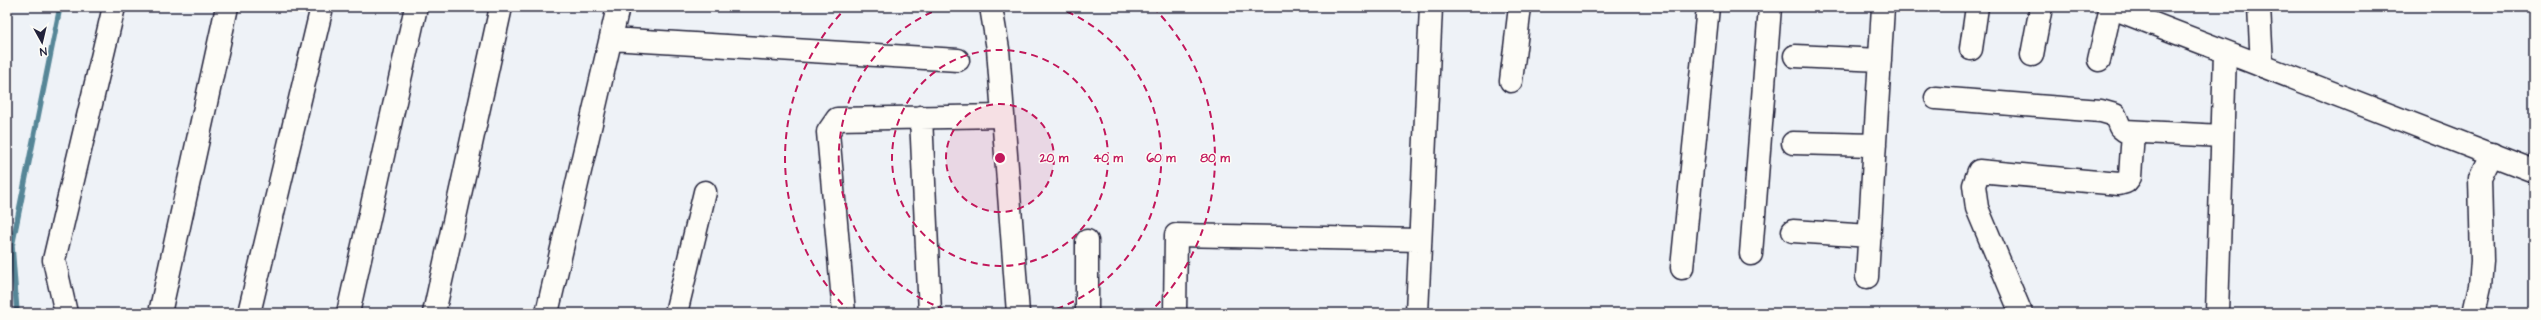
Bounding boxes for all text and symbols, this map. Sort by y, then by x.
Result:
north arrow [22,22,62,62]
text: N [39,43,48,59]
text: 20 m [1039,150,1069,167]
text: 40 m [1093,150,1124,167]
text: 60 m [1146,150,1176,167]
text: 80 m [1200,150,1230,167]
centre of rings [993,151,1007,165]

